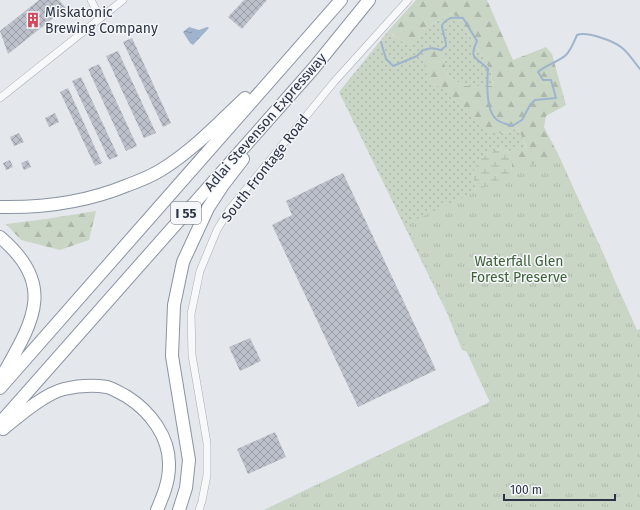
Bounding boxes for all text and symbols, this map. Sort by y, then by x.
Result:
place label: Miskatonic Brewing Company [45,4,158,37]
building icon: Miskatonic Brewing Company [24,11,42,29]
street label: Adlai Stevenson Expressway [201,50,330,195]
street label: South Frontage Road [218,111,313,225]
road number: I 55 [171,202,201,224]
park label: Waterfall Glen Forest Preserve [471,253,567,286]
scale bar [504,476,615,502]
text: 100 m [510,483,542,497]

